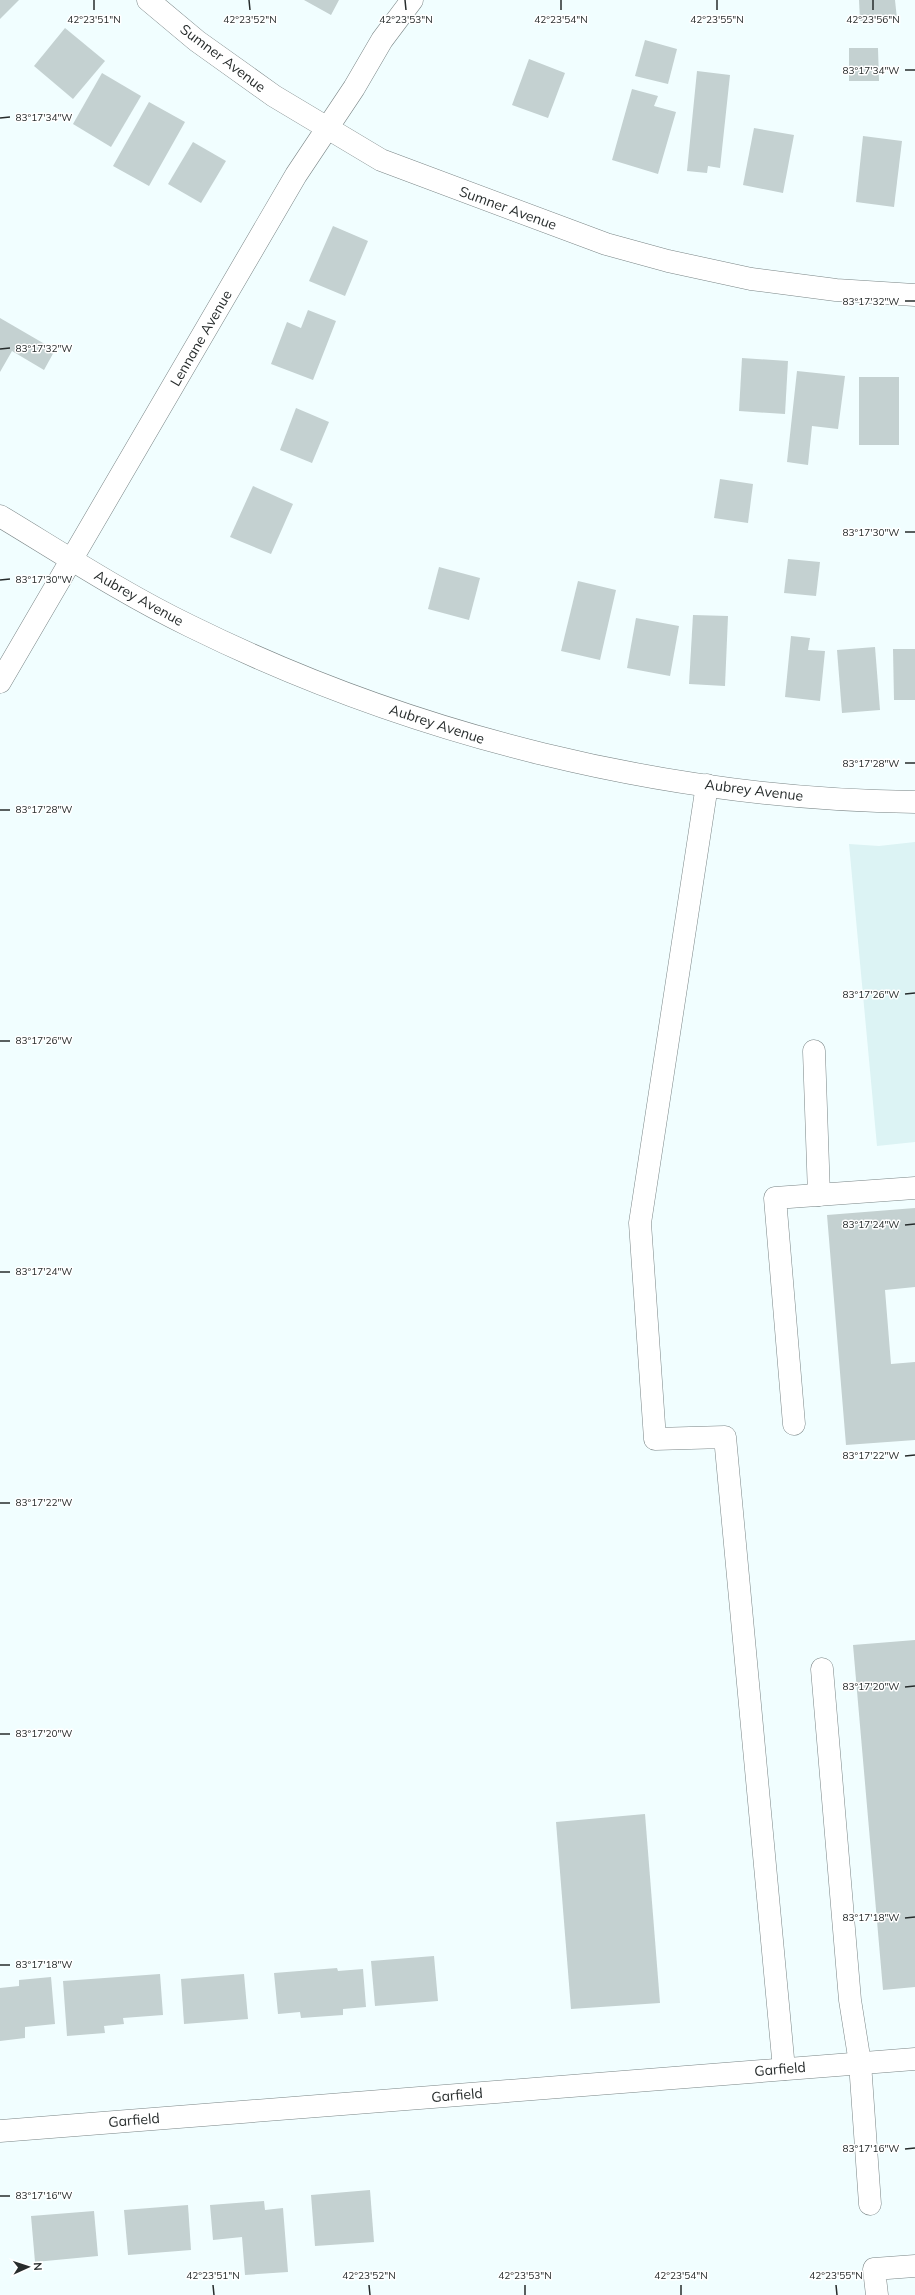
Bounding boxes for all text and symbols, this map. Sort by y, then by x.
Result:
text: 42°23'51"N [67,13,121,26]
text: 42°23'52"N [223,13,277,26]
text: 42°23'53"N [379,13,433,26]
text: 42°23'54"N [534,13,588,26]
text: 42°23'55"N [690,13,744,26]
text: 42°23'56"N [846,13,900,26]
street label: Sumner Avenue [177,20,269,96]
text: 83°17'34"W [843,64,899,77]
text: 83°17'34"W [16,111,72,124]
street label: Sumner Avenue [457,182,559,234]
street label: Lennane Avenue [166,287,236,389]
text: 83°17'32"W [843,295,899,308]
text: 83°17'32"W [16,342,72,355]
text: 83°17'30"W [843,526,899,539]
street label: Aubrey Avenue [91,566,187,630]
text: 83°17'30"W [16,573,72,586]
street label: Aubrey Avenue [387,700,487,748]
text: 83°17'28"W [843,757,899,770]
street label: Aubrey Avenue [704,775,804,805]
text: 83°17'28"W [16,803,72,816]
text: 83°17'26"W [843,988,899,1001]
text: 83°17'26"W [16,1034,72,1047]
text: 83°17'24"W [843,1218,899,1231]
text: 83°17'24"W [16,1265,72,1278]
text: 83°17'22"W [843,1449,899,1462]
text: 83°17'22"W [16,1496,72,1509]
text: 83°17'20"W [843,1680,899,1693]
text: 83°17'20"W [16,1727,72,1740]
text: 83°17'18"W [843,1911,899,1924]
text: 83°17'18"W [16,1958,72,1971]
street label: Garfield [754,2058,806,2080]
street label: Garfield [431,2084,483,2106]
street label: Garfield [108,2109,160,2131]
text: 83°17'16"W [843,2142,899,2155]
text: 83°17'16"W [16,2189,72,2202]
north arrow [8,2247,48,2287]
text: N [31,2262,45,2271]
text: 42°23'51"N [186,2269,240,2282]
text: 42°23'52"N [342,2269,396,2282]
text: 42°23'53"N [498,2269,552,2282]
text: 42°23'54"N [654,2269,708,2282]
text: 42°23'55"N [809,2269,863,2282]

